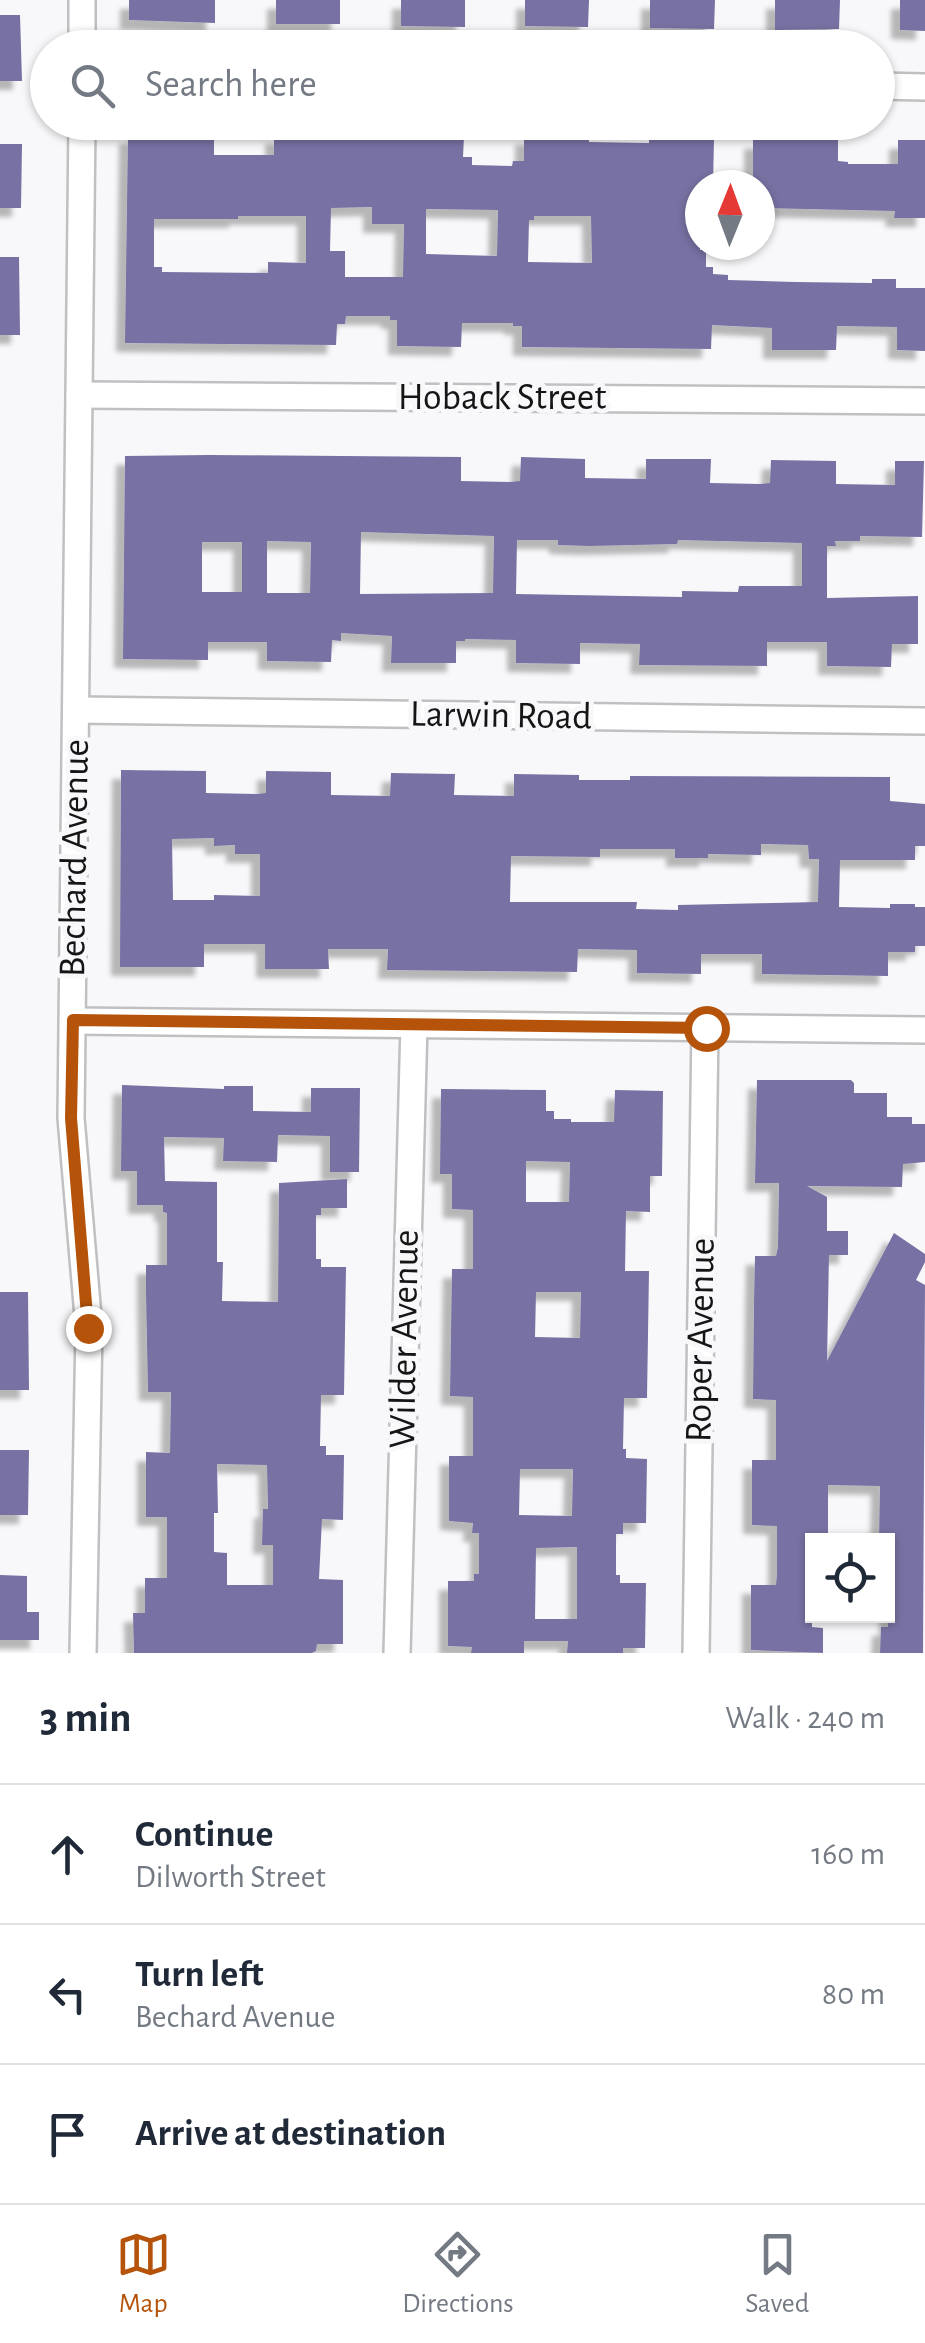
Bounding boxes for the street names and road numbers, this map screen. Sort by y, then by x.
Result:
street label: Hoback Street [398,379,606,417]
street label: Larwin Road [410,695,592,737]
street label: Bechard Avenue [54,739,96,977]
street label: Wilder Avenue [384,1229,426,1449]
street label: Roper Avenue [680,1237,722,1443]

